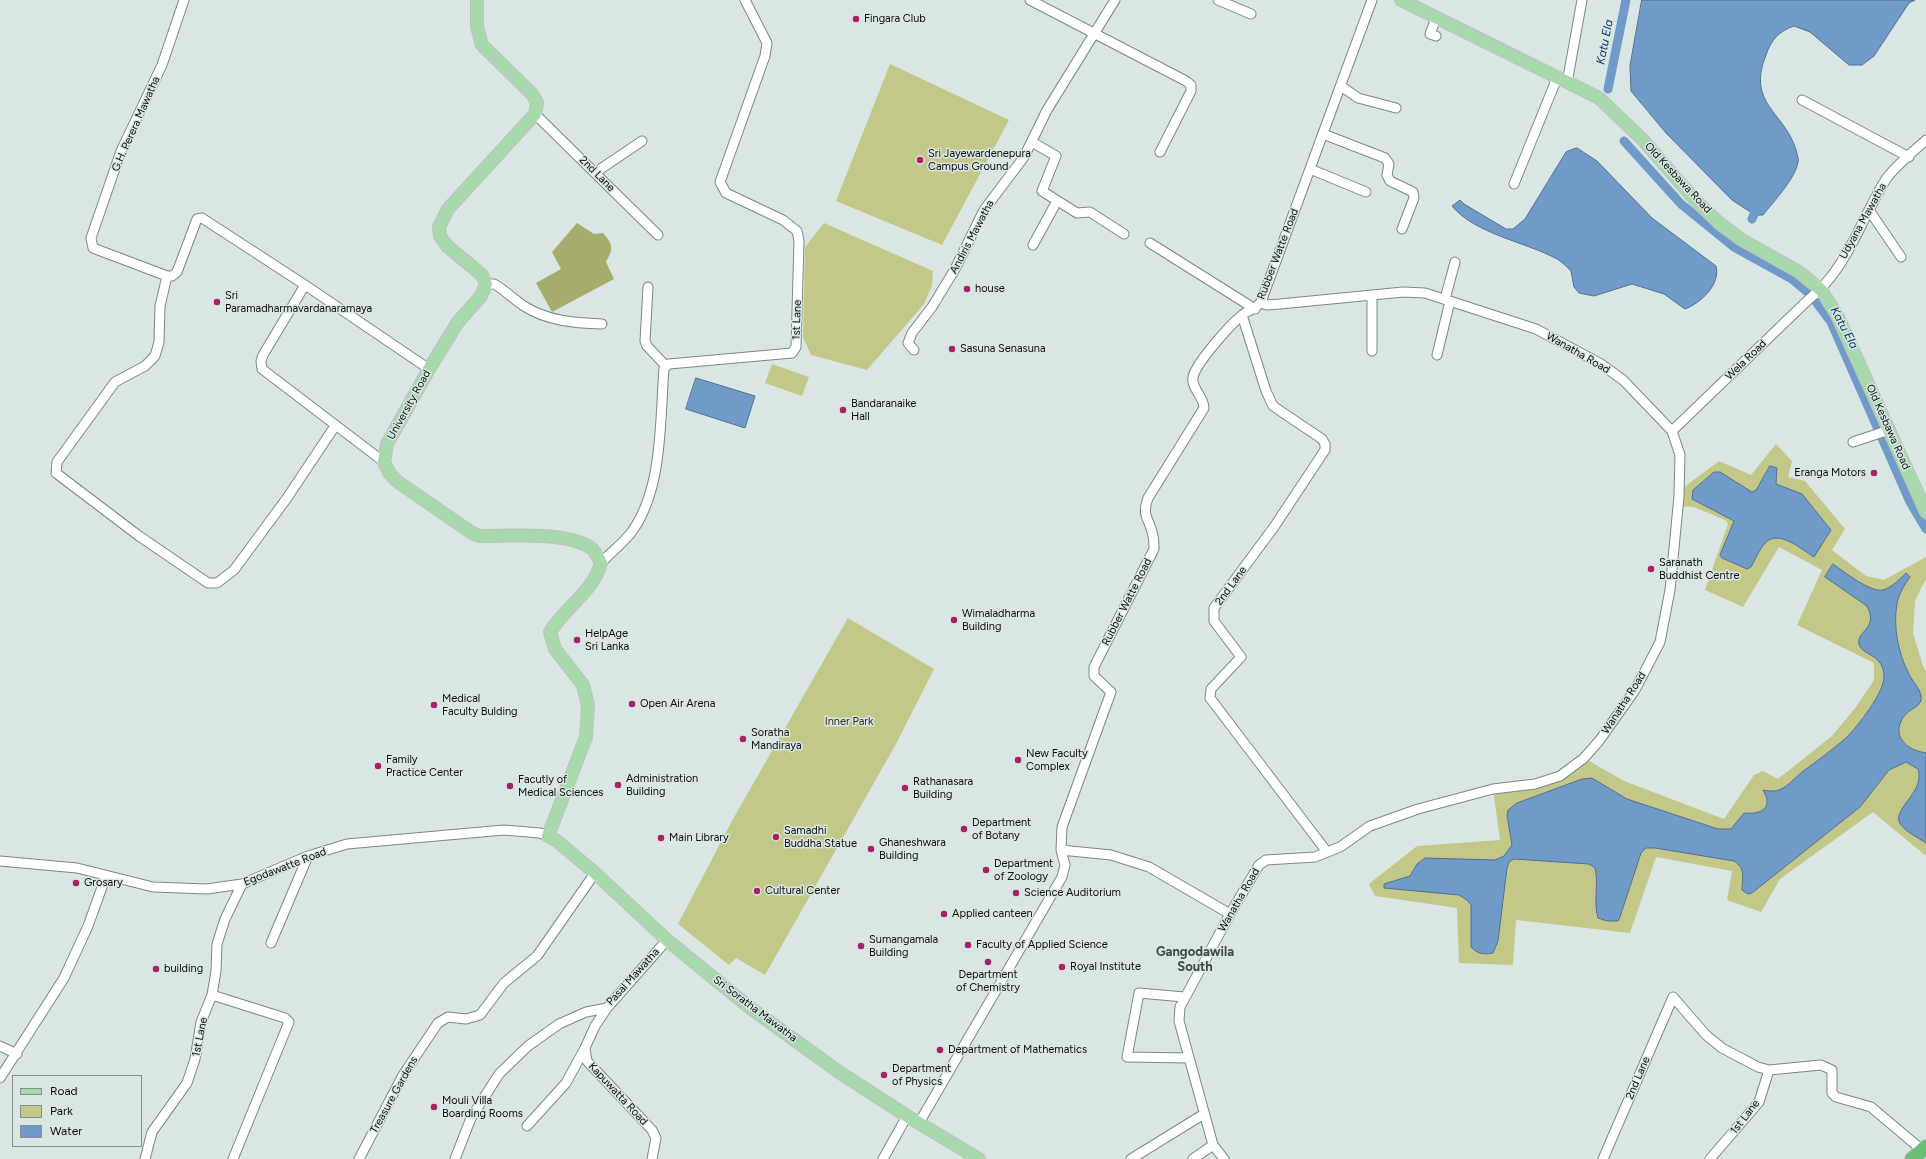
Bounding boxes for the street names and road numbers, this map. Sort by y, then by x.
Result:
street label: G.H. Perera Mawatha [109,74,163,174]
street label: Old Kesbawa Road [1642,140,1714,216]
street label: 2nd Lane [576,153,618,195]
street label: Udyana Mawatha [1837,181,1889,261]
street label: Andiris Mawatha [947,198,997,276]
street label: Rubber Watte Road [1255,207,1301,301]
street label: 1st Lane [790,300,804,340]
street label: Wanatha Road [1544,329,1612,377]
street label: Wela Road [1723,337,1769,383]
street label: University Road [384,368,434,442]
street label: Old Kesbawa Road [1863,382,1913,472]
street label: Rubber Watte Road [1099,556,1155,648]
street label: 2nd Lane [1212,564,1250,608]
street label: Wanatha Road [1599,669,1649,737]
street label: Egodawatte Road [242,845,328,889]
street label: Wanatha Road [1215,866,1263,934]
street label: Pasal Mawatha [604,946,662,1008]
street label: Sri Soratha Mawatha [710,973,800,1045]
street label: 1st Lane [189,1016,211,1058]
street label: Treasure Gardens [367,1054,421,1136]
street label: 2nd Lane [1623,1055,1653,1101]
street label: Kapuwatta Road [586,1060,650,1128]
street label: 1st Lane [1727,1097,1763,1137]

